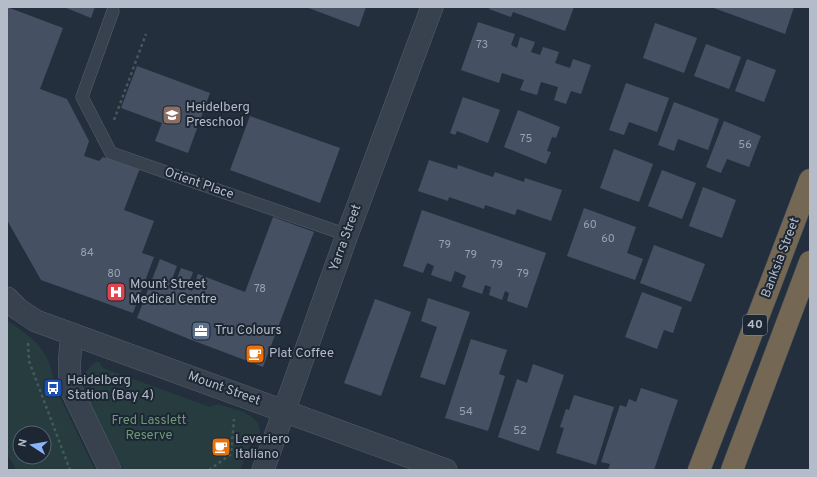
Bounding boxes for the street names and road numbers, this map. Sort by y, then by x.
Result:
street label: Orient Place [162,165,236,203]
street label: Yarra Street [327,202,365,274]
street label: Banksia Street [758,216,804,300]
road number: 40 [743,315,767,335]
street label: Mount Street [186,368,263,410]

